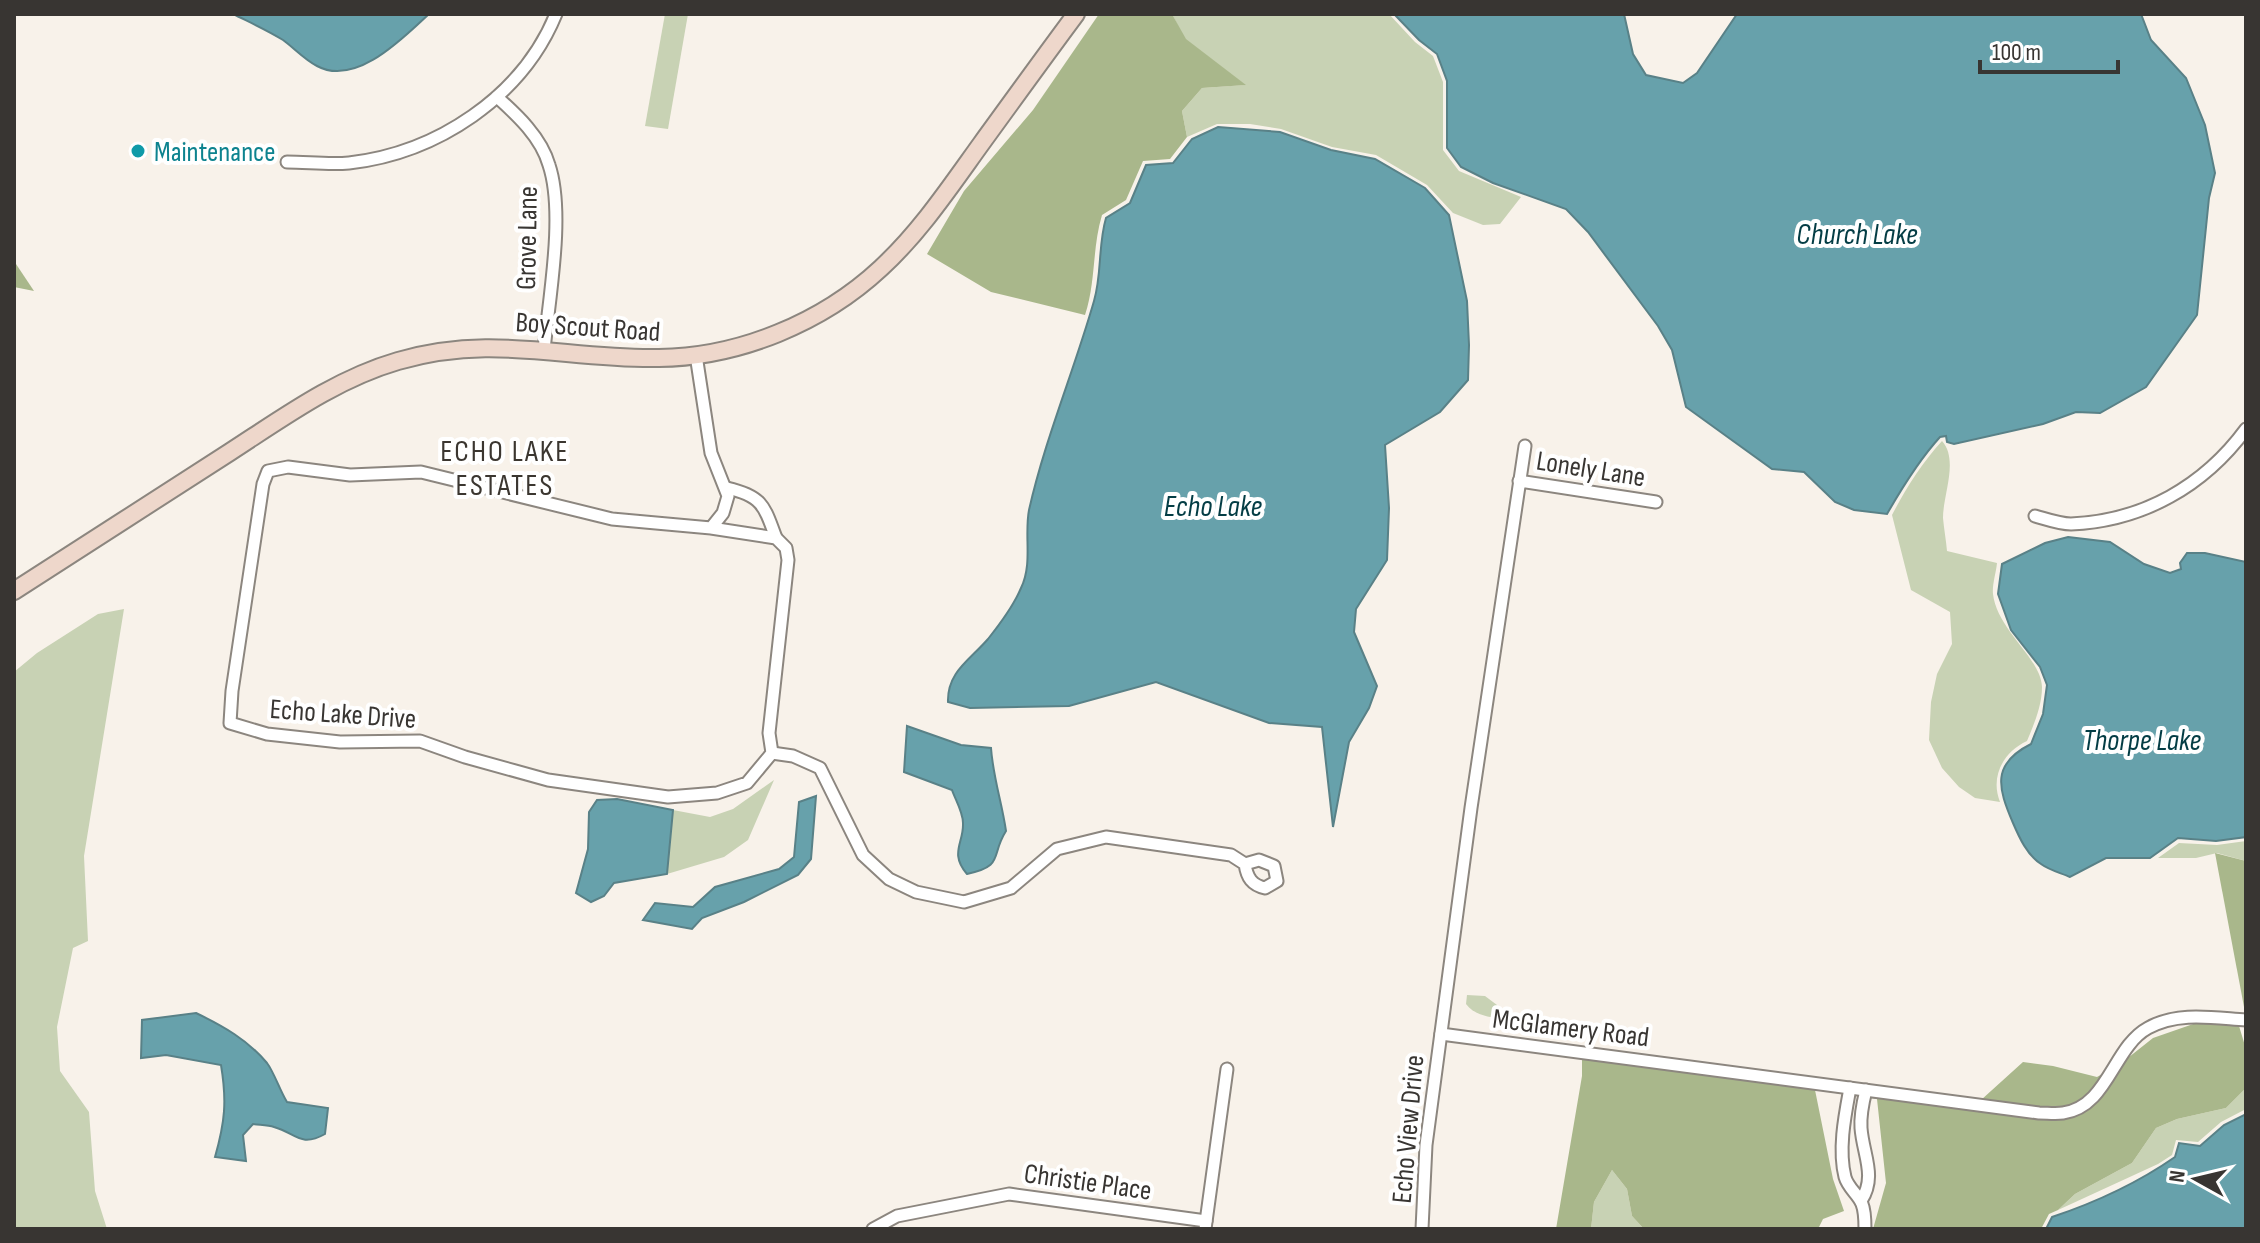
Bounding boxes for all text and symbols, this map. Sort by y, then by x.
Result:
scale bar [1980,24,2118,74]
text: 100 m [1992,38,2041,67]
place label: Maintenance [154,136,275,169]
marker: Maintenance [129,142,147,160]
street label: Grove Lane [510,186,545,290]
water label: Church Lake [1796,217,1918,253]
street label: Boy Scout Road [514,306,661,349]
district label: ECHO LAKE ESTATES [440,434,570,504]
street label: Lonely Lane [1534,445,1648,494]
water label: Echo Lake [1164,489,1262,525]
street label: Echo Lake Drive [269,693,417,736]
water label: Thorpe Lake [2083,723,2202,759]
street label: McGlamery Road [1491,1003,1651,1054]
street label: Echo View Drive [1386,1054,1431,1205]
north arrow [2156,1139,2236,1219]
street label: Christie Place [1022,1157,1154,1208]
text: N [2163,1169,2192,1184]

